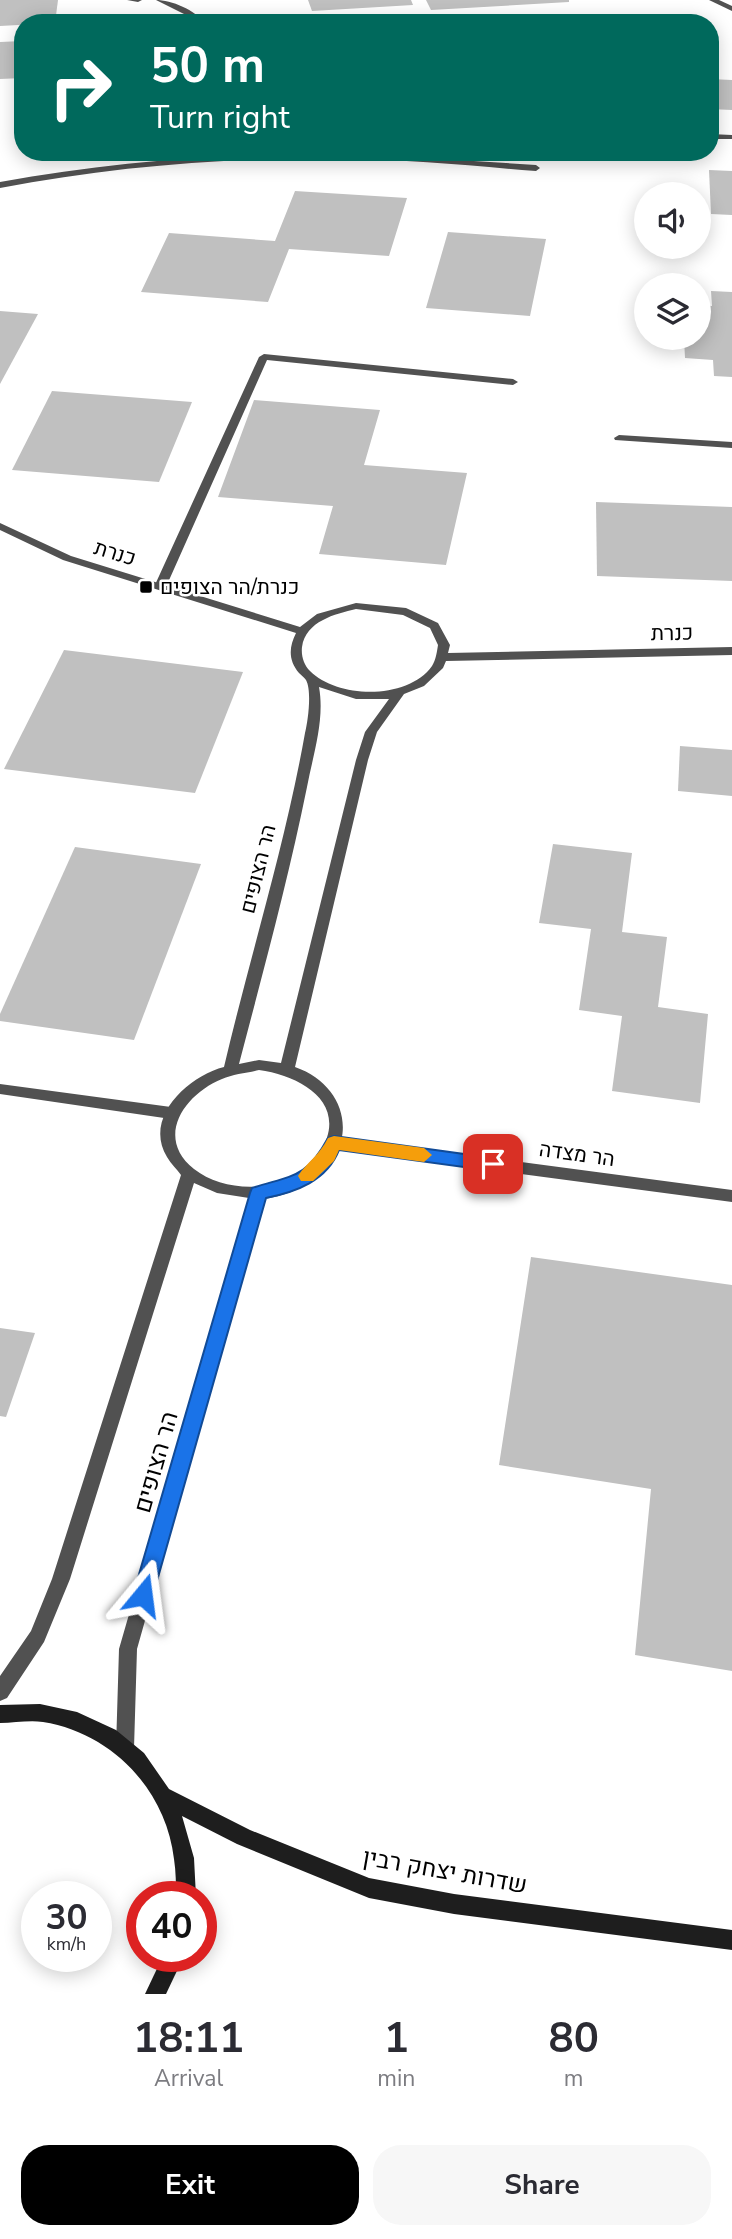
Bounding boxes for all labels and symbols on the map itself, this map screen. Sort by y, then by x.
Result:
street label: כנרת [91,533,139,573]
place label: כנרת/הר הצופים [160,573,299,601]
marker: כנרת/הר הצופים [138,579,154,595]
street label: כנרת [651,619,693,647]
street label: הר הצופים [233,822,283,916]
pin [463,1134,523,1194]
street label: הר מצדה [537,1135,617,1173]
street label: הר הצופים [126,1408,186,1516]
position arrow [106,1558,180,1632]
street label: שדרות יצחק רבין [360,1841,530,1901]
speed limit sign: 40 [126,1881,217,1972]

